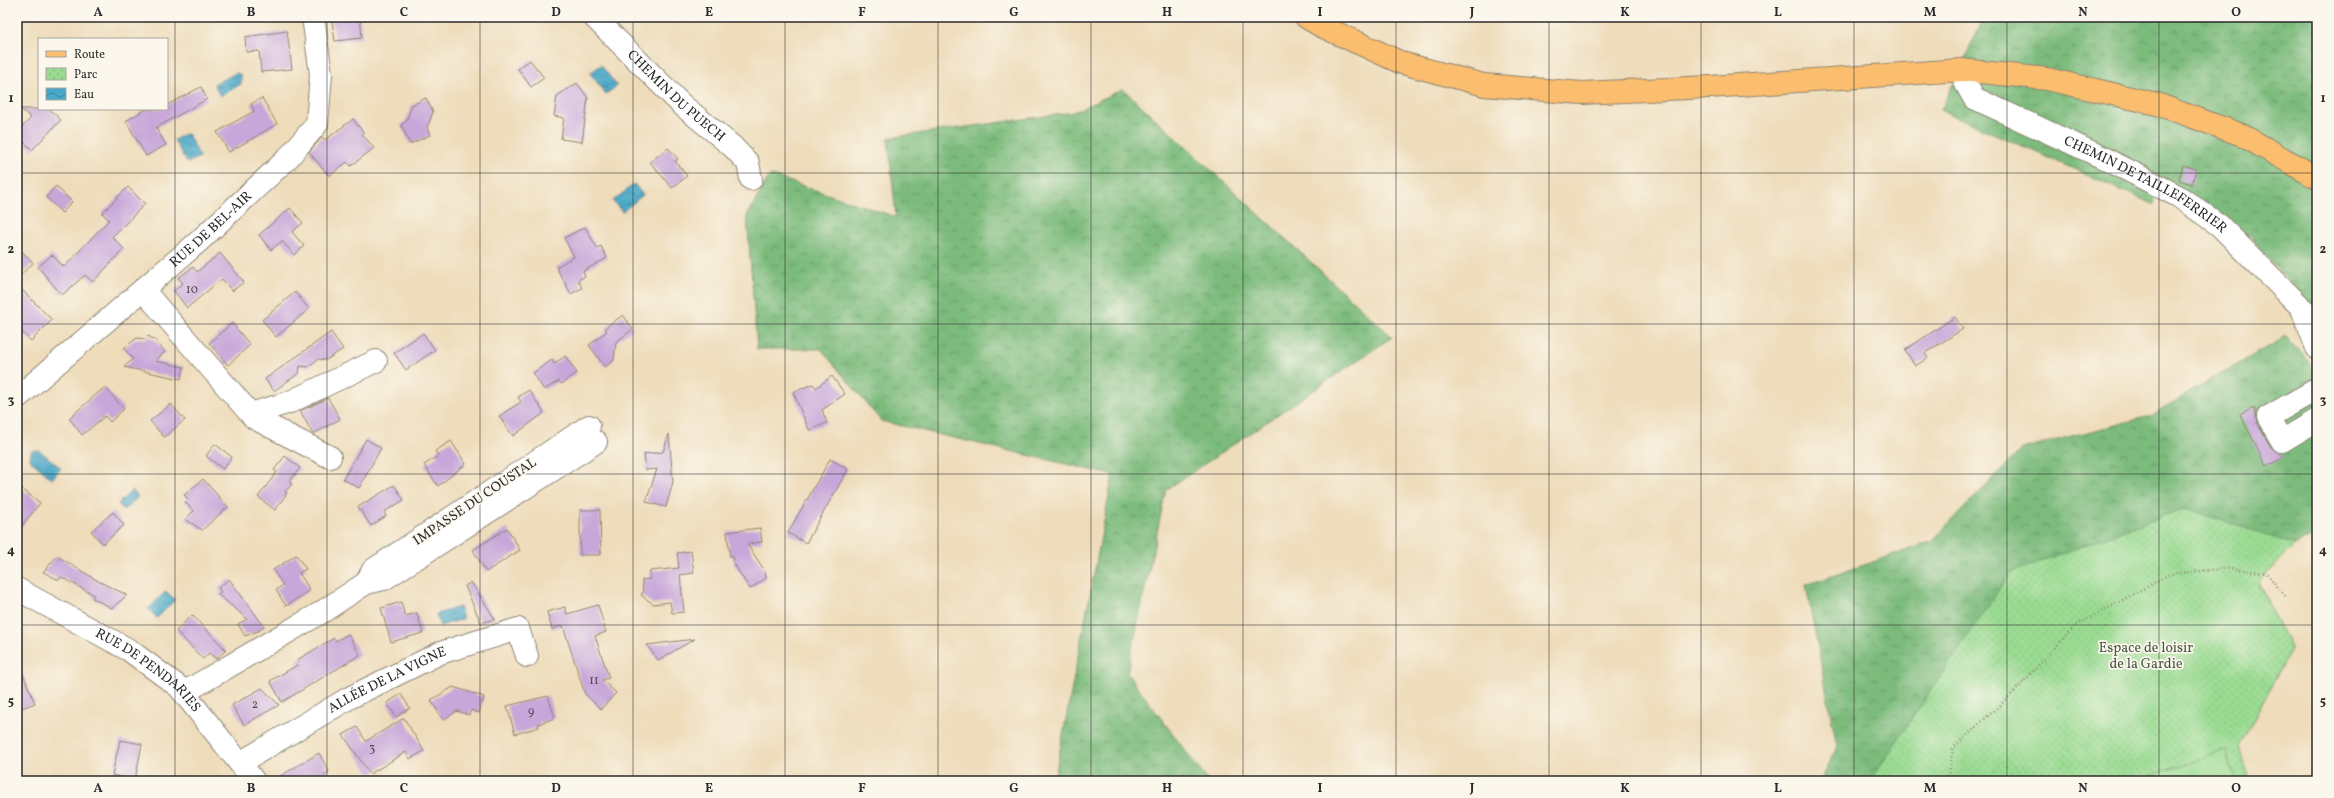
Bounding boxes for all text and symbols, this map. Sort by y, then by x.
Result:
text: A [93,4,103,22]
text: B [247,4,256,22]
text: C [400,4,408,22]
text: D [551,4,561,22]
text: E [705,4,713,22]
text: F [858,4,866,22]
text: G [1009,4,1019,22]
text: H [1162,4,1172,22]
text: I [1318,4,1323,22]
text: J [1469,4,1475,22]
text: K [1620,4,1630,22]
text: L [1774,4,1782,22]
text: M [1924,4,1937,22]
text: N [2078,4,2088,22]
text: O [2231,4,2241,22]
legend [38,38,168,110]
street label: CHEMIN DU PUECH [623,46,729,146]
text: Route [74,47,105,63]
text: Parc [74,67,97,83]
text: Eau [74,87,94,103]
text: 1 [8,90,14,108]
text: 1 [2320,90,2326,108]
street label: CHEMIN DE TAILLEFERRIER [2061,131,2232,238]
street label: RUE DE BEL-AIR [165,186,257,272]
text: 2 [8,241,15,259]
text: 2 [2320,241,2327,259]
house number: 10 [186,282,198,298]
text: 3 [8,392,15,410]
text: 3 [2320,392,2327,410]
street label: IMPASSE DU COUSTAL [410,453,541,550]
text: 4 [7,542,15,560]
text: 4 [2319,542,2327,560]
street label: RUE DE PENDARIES [92,624,205,716]
park label: Espace de loisir de la Gardie [2099,639,2193,674]
street label: ALLÉE DE LA VIGNE [324,642,448,718]
house number: 11 [589,673,599,689]
text: 5 [8,693,14,711]
text: 5 [2320,693,2326,711]
house number: 2 [252,697,258,713]
house number: 9 [528,704,534,720]
house number: 3 [369,741,375,757]
text: A [93,780,103,798]
text: B [247,780,256,798]
text: C [400,780,408,798]
text: D [551,780,561,798]
text: E [705,780,713,798]
text: F [858,780,866,798]
text: G [1009,780,1019,798]
text: H [1162,780,1172,798]
text: I [1318,780,1323,798]
text: J [1469,780,1475,798]
text: K [1620,780,1630,798]
text: L [1774,780,1782,798]
text: M [1924,780,1937,798]
text: N [2078,780,2088,798]
text: O [2231,780,2241,798]

